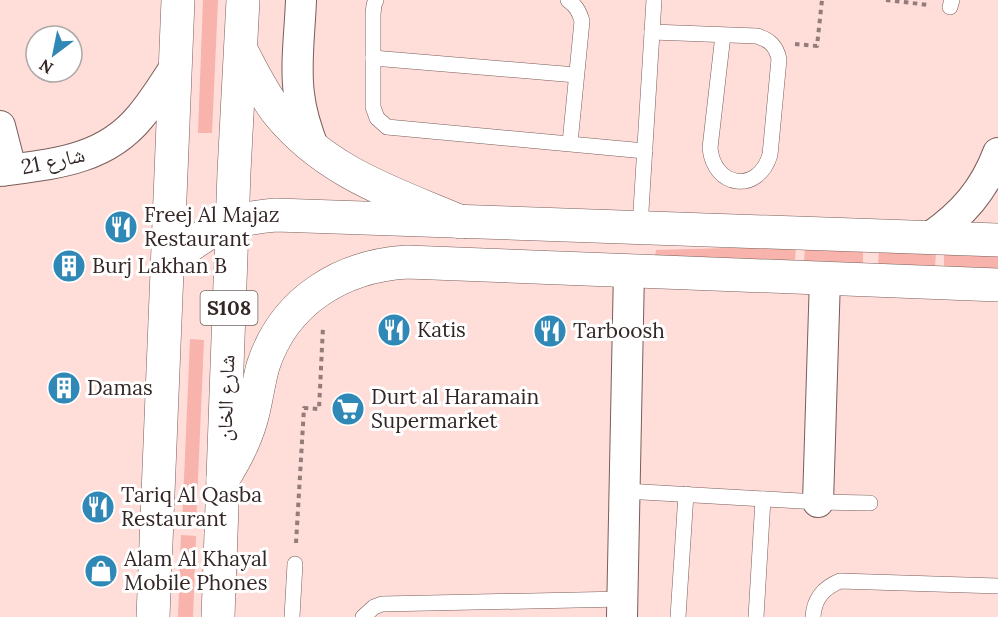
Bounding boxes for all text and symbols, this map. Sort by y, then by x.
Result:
north arrow [24,24,84,84]
text: N [36,55,57,78]
street label: شارع 21 [19,141,87,180]
place label: Freej Al Majaz Restaurant [144,201,279,252]
restaurant icon: Freej Al Majaz Restaurant [103,209,139,245]
building icon: Burj Lakhan B [51,248,87,284]
place label: Burj Lakhan B [92,252,227,279]
road number: S108 [200,291,258,325]
restaurant icon: Katis [376,312,412,348]
restaurant icon: Tarboosh [532,313,568,349]
place label: Katis [417,316,466,343]
place label: Tarboosh [573,317,665,344]
street label: شارع الخان [210,354,241,442]
building icon: Damas [46,370,82,406]
place label: Damas [87,374,153,401]
place label: Durt al Haramain Supermarket [371,383,539,434]
supermarket icon: Durt al Haramain Supermarket [330,391,366,427]
place label: Tariq Al Qasba Restaurant [121,481,262,532]
restaurant icon: Tariq Al Qasba Restaurant [80,489,116,525]
place label: Alam Al Khayal Mobile Phones [123,545,268,596]
shop icon: Alam Al Khayal Mobile Phones [83,553,119,589]

